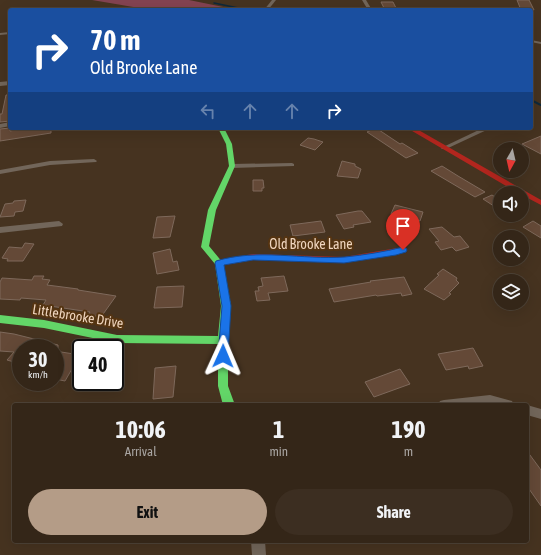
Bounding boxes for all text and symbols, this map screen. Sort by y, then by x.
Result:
icon: right [24,24,76,76]
text: 70 m [90,24,140,56]
text: Old Brooke Lane [90,57,197,78]
icon: left [197,100,219,122]
icon: ahead [239,100,261,122]
icon: ahead [281,100,303,122]
icon: right [323,100,345,122]
north arrow [493,142,529,178]
map controls [493,142,529,310]
button: sound [493,186,529,222]
pin [386,209,420,250]
icon: arrive [392,215,414,237]
button: search [493,230,529,266]
street label: Old Brooke Lane [269,236,353,252]
button: layers [493,274,529,310]
street label: Littlebrooke Drive [31,301,125,331]
position arrow [202,335,244,377]
speed limit sign: 40 [72,339,124,391]
text: 30 [29,348,47,371]
text: km/h [28,369,48,380]
text: 10:06 [116,416,166,443]
text: 1 [273,416,284,443]
text: 190 [392,416,425,443]
text: Arrival [125,444,157,459]
text: min [269,444,288,459]
text: m [404,444,413,459]
button: Exit [28,489,267,535]
button: Share [275,489,513,535]

